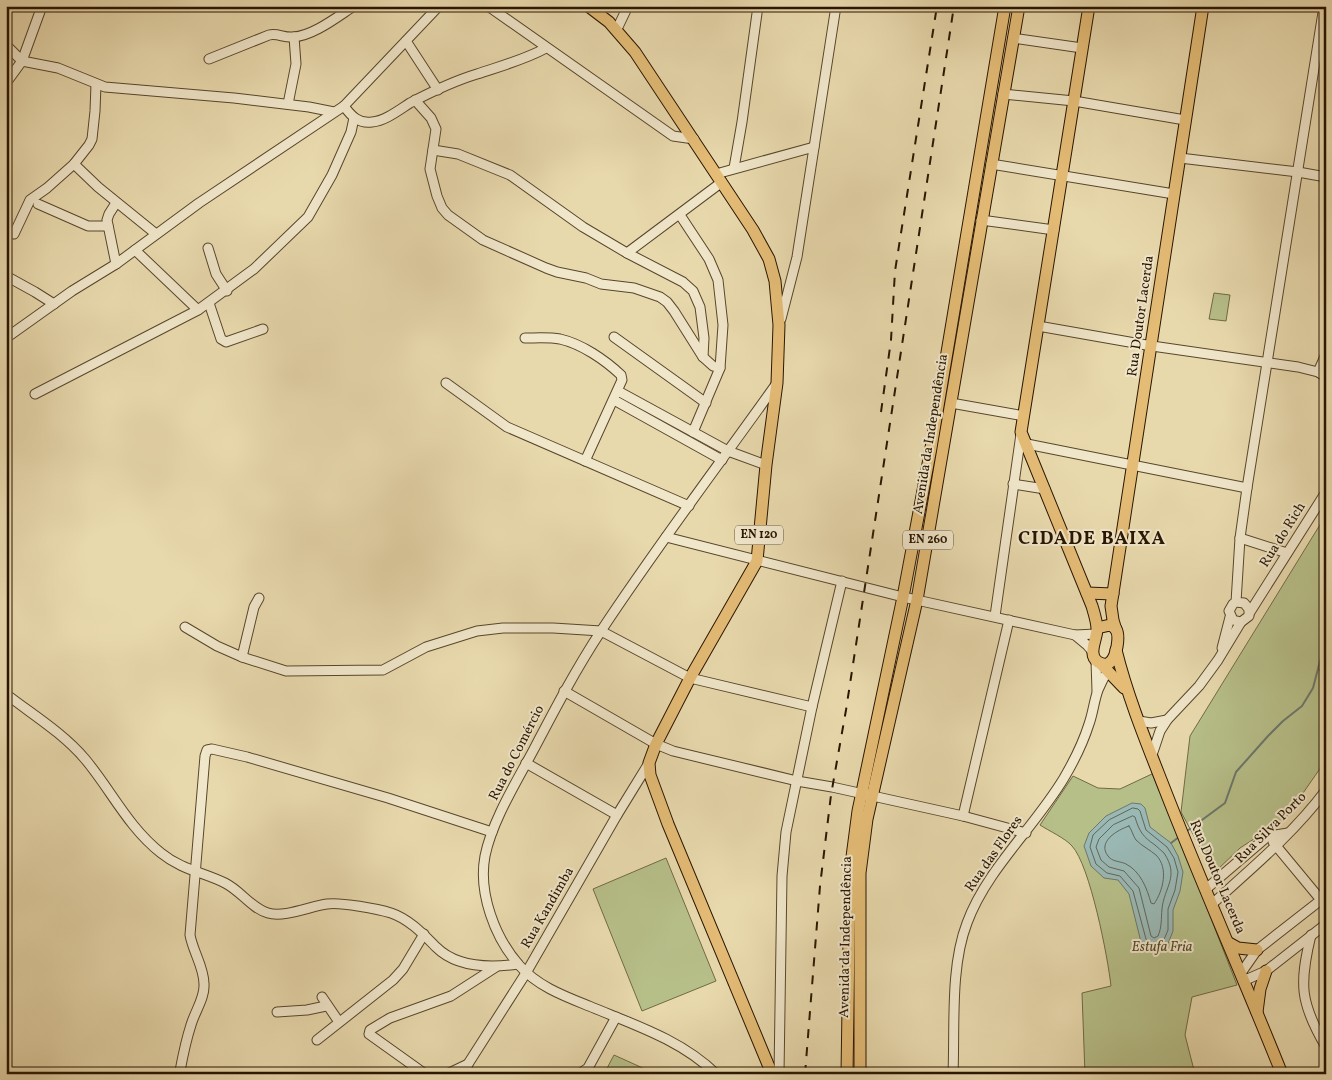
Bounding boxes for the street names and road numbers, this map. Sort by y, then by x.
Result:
street label: Rua Doutor Lacerda [1123,254,1159,378]
street label: Avenida da Independência [909,352,953,515]
street label: Rua do Rich [1255,499,1311,571]
road number: EN 120 [735,526,783,544]
road number: EN 260 [903,530,953,550]
street label: Rua do Comércio [485,702,549,804]
street label: Rua Silva Porto [1231,788,1311,868]
street label: Rua das Flores [961,812,1027,896]
street label: Rua Doutor Lacerda [1184,817,1250,937]
street label: Avenida da Independência [835,856,857,1018]
street label: Rua Kandimba [517,864,579,952]

